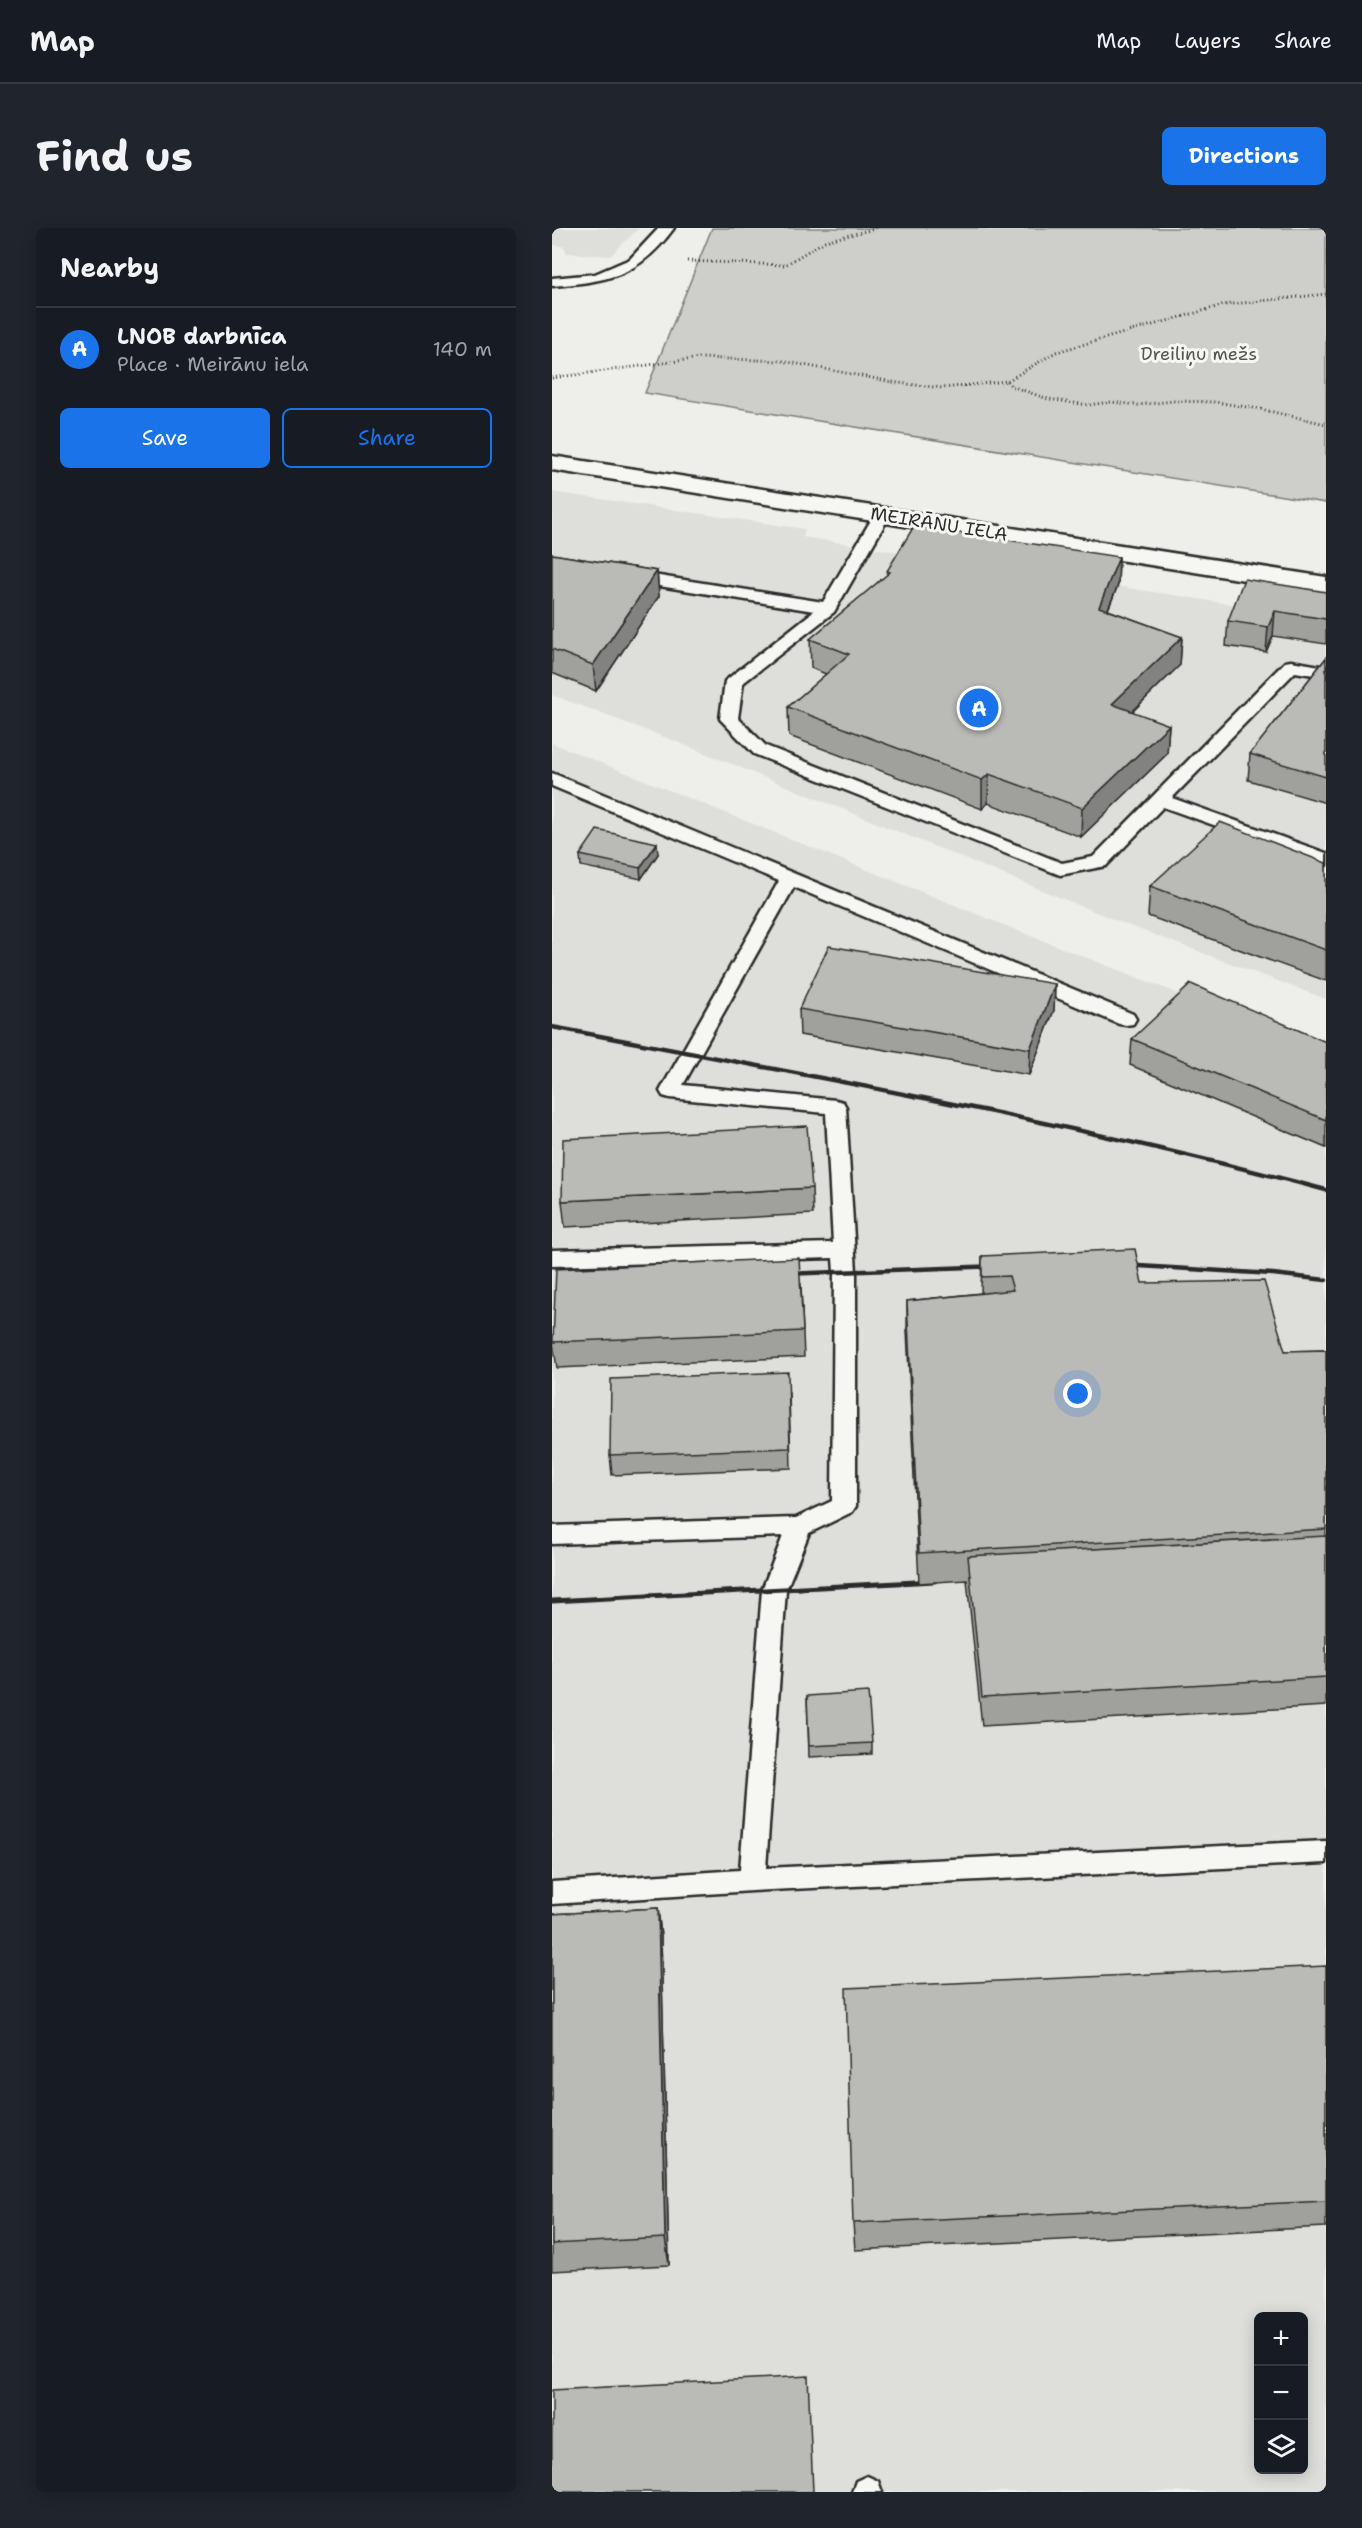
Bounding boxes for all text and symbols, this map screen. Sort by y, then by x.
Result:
text: Map [30,22,95,60]
text: Map [1096,27,1141,55]
text: Layers [1174,27,1241,55]
text: Share [1274,27,1332,55]
button: Directions [1162,127,1326,185]
text: Find us [36,128,193,184]
text: Nearby [60,250,159,285]
text: LNOB darbnīca [117,322,287,351]
text: A [72,336,87,362]
text: 140 m [433,336,492,362]
park label: Dreiliņu mežs [1141,342,1257,366]
text: Place · Meirānu iela [117,351,309,377]
button: Save [60,408,270,468]
button: Share [282,408,492,468]
street label: MEIRĀNU IELA [869,501,1009,547]
pin: A [960,686,998,730]
your location [1063,1379,1092,1408]
map controls [1254,2312,1308,2474]
button: + [1254,2312,1308,2366]
button: − [1254,2366,1308,2420]
button: layers [1254,2420,1308,2474]

